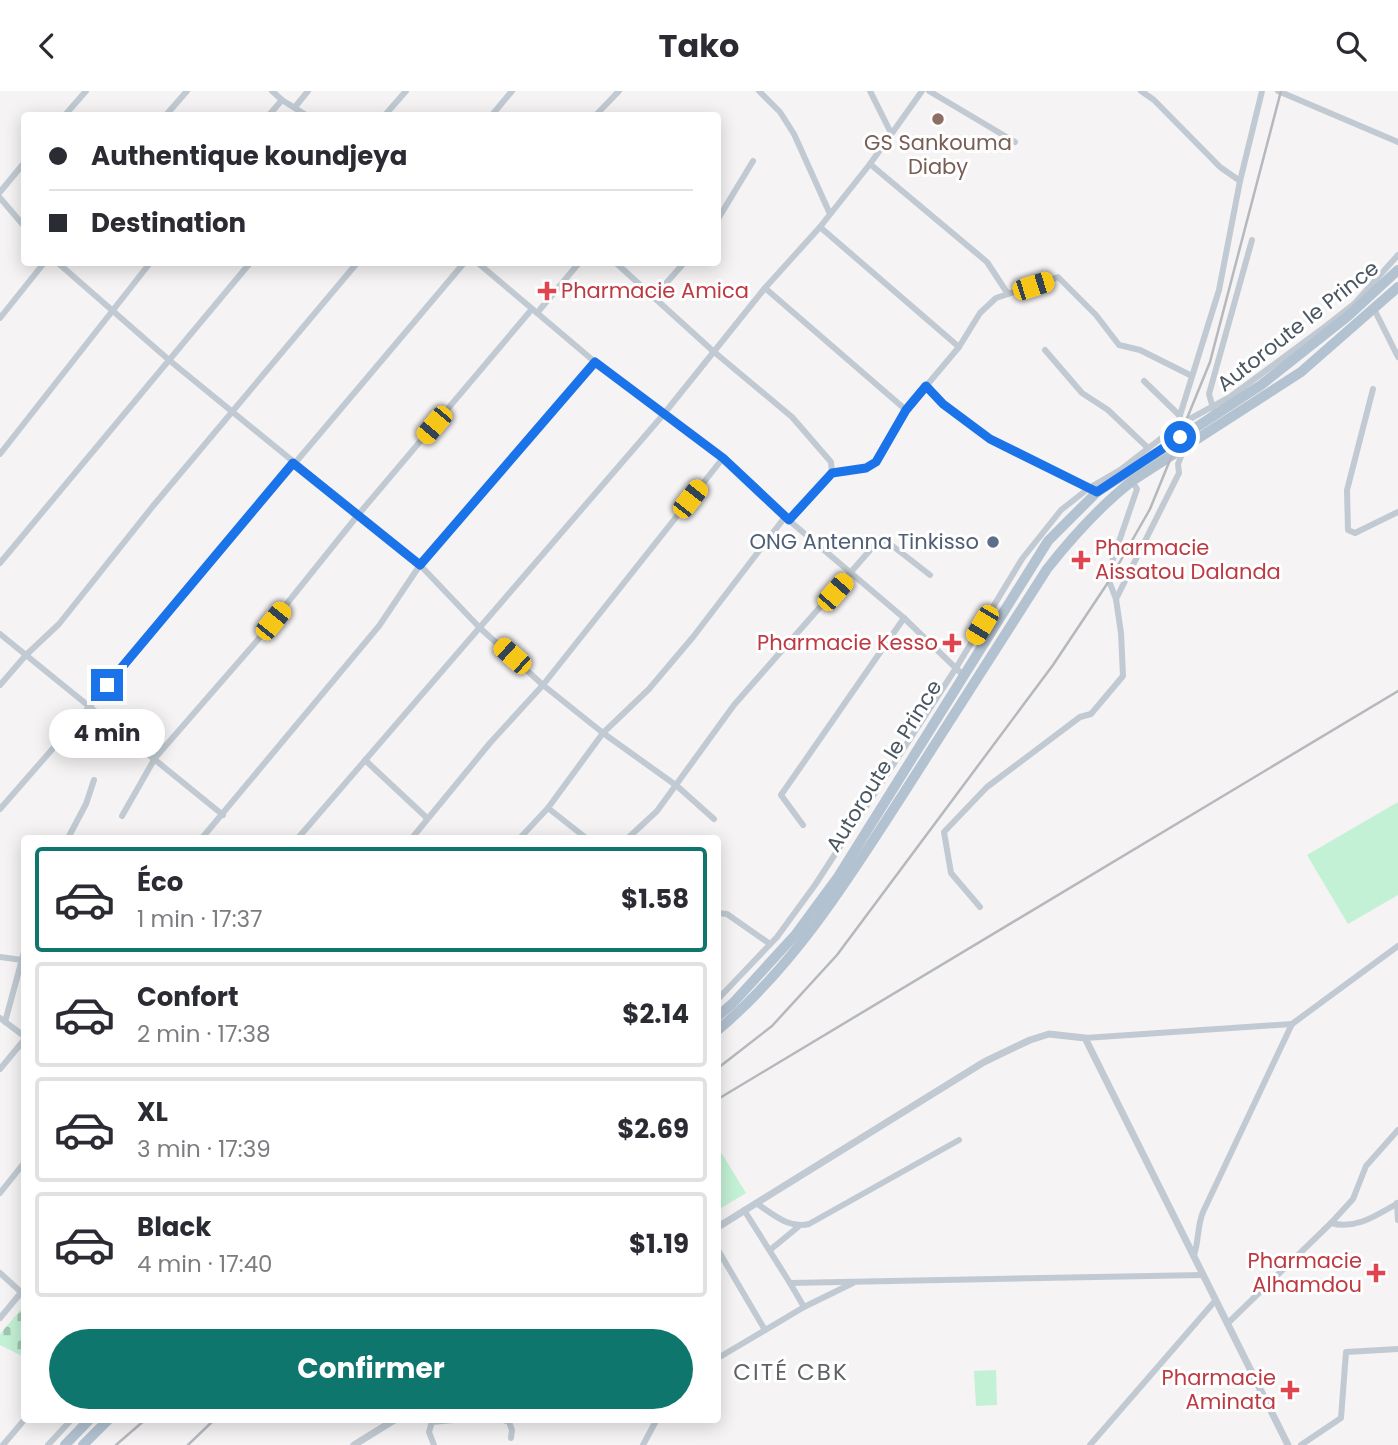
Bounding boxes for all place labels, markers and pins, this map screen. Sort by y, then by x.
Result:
marker: GS Sankouma Diaby [930,111,946,127]
place label: GS Sankouma Diaby [864,128,1012,181]
place label: Pharmacie Amica [561,276,749,305]
marker: Pharmacie Amica [539,283,555,299]
place label: ONG Antenna Tinkisso [750,527,979,556]
place label: Pharmacie Aissatou Dalanda [1095,533,1281,586]
marker: ONG Antenna Tinkisso [985,534,1001,550]
marker: Pharmacie Aissatou Dalanda [1073,552,1089,568]
place label: Pharmacie Kesso [757,628,938,657]
marker: Pharmacie Kesso [944,635,960,651]
place label: Pharmacie Alhamdou [1248,1246,1362,1299]
marker: Pharmacie Alhamdou [1368,1265,1384,1281]
place label: Pharmacie Aminata [1162,1363,1276,1416]
marker: Pharmacie Aminata [1282,1382,1298,1398]

